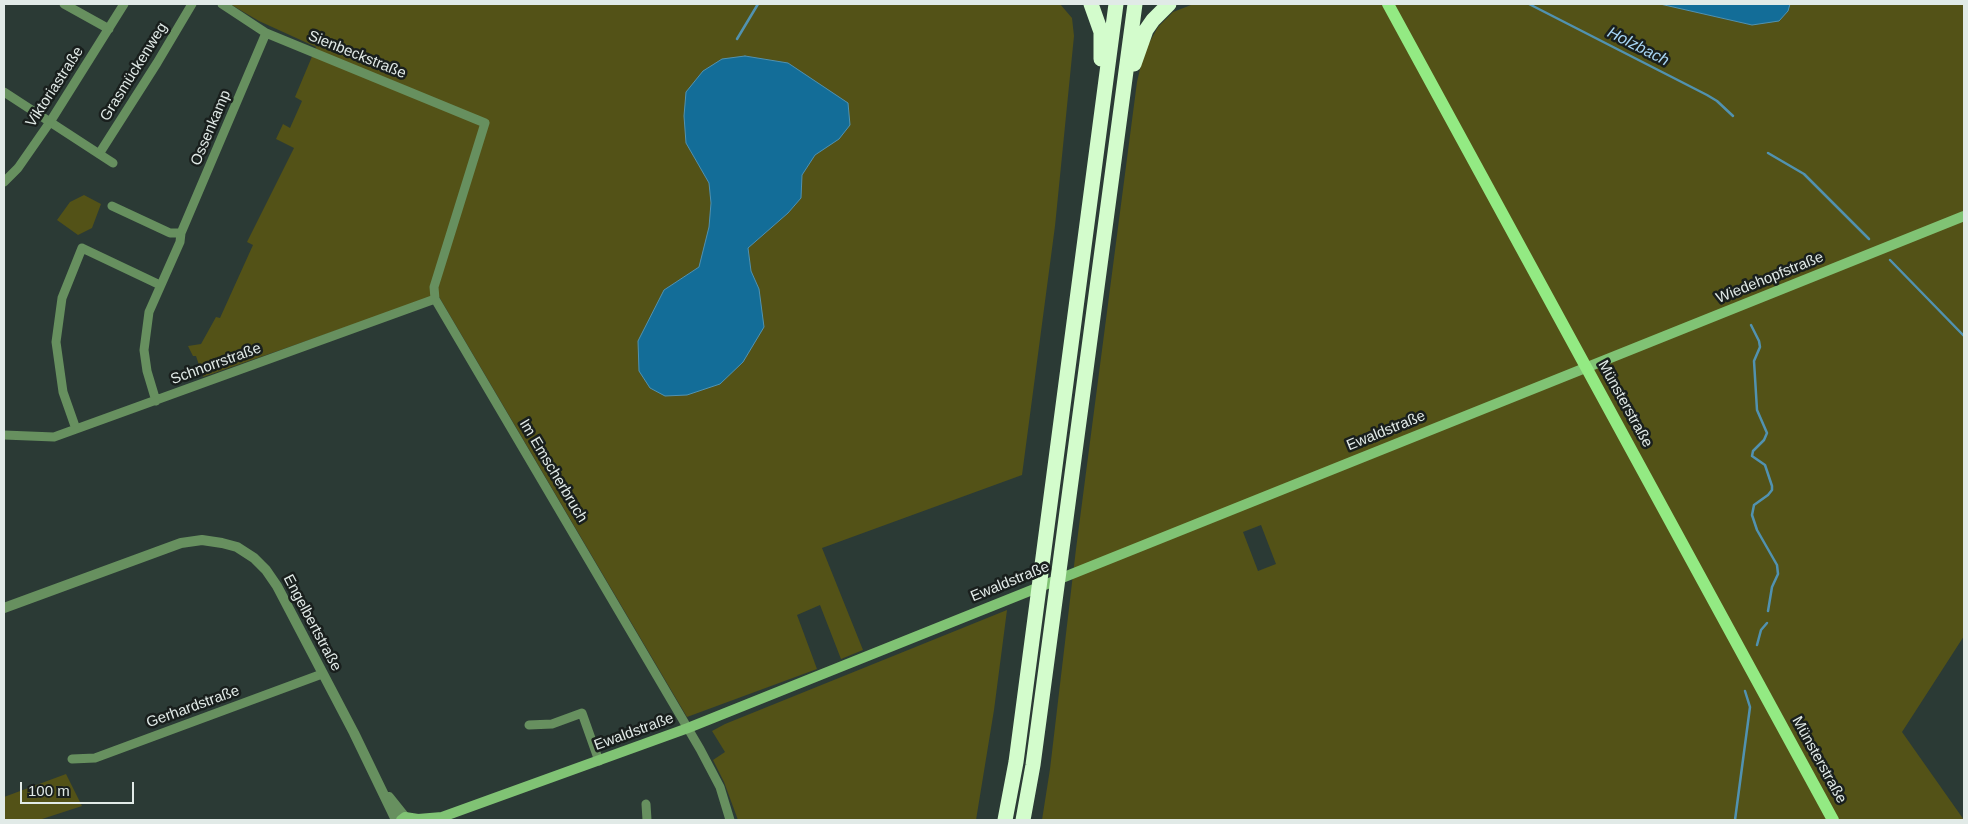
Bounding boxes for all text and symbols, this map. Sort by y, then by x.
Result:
street label: Grasmückenweg [97,20,171,124]
water label: Holzbach [1604,23,1672,71]
street label: Sienbeckstraße [305,27,409,83]
street label: Viktoriastraße [22,43,88,131]
street label: Ossenkamp [187,88,235,168]
street label: Wiedehopfstraße [1714,248,1826,308]
street label: Schnorrstraße [168,339,264,389]
street label: Münsterstraße [1594,357,1656,451]
street label: Ewaldstraße [1344,407,1428,455]
street label: Im Emscherbruch [515,416,591,526]
street label: Ewaldstraße [968,558,1052,606]
street label: Engelbertstraße [279,572,345,674]
street label: Gerhardstraße [144,682,242,732]
street label: Ewaldstraße [592,709,676,755]
street label: Münsterstraße [1788,713,1850,807]
scale bar [22,772,136,804]
text: 100 m [28,782,70,799]

